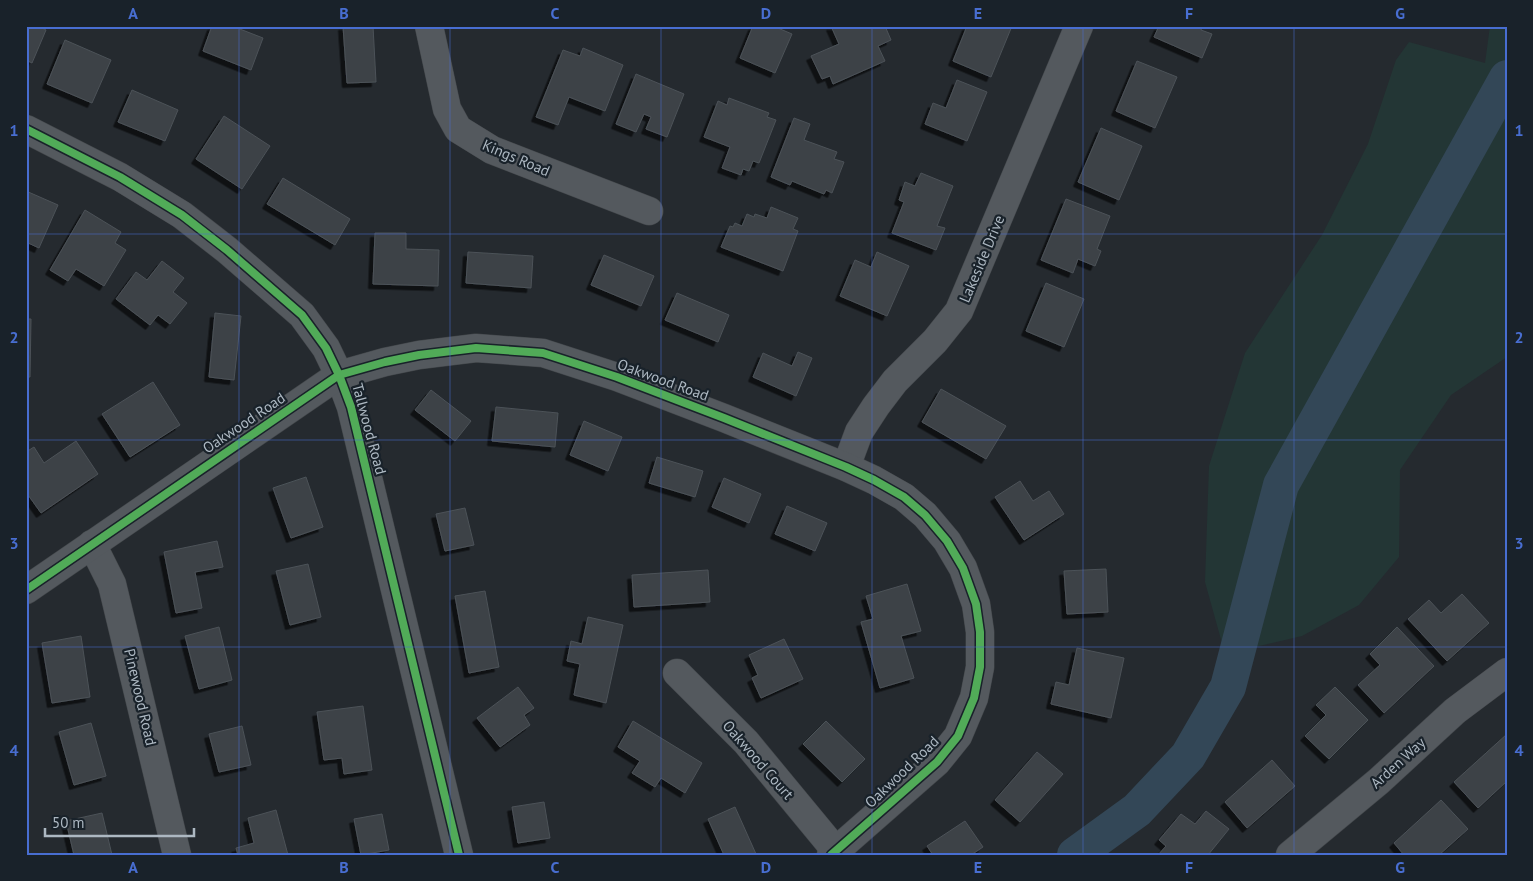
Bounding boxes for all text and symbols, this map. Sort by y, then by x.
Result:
text: A [128,3,138,23]
text: B [339,3,349,23]
text: C [551,3,560,23]
text: D [761,3,771,23]
text: E [974,3,982,23]
text: F [1185,3,1193,23]
text: G [1395,3,1405,23]
text: 1 [9,120,19,140]
text: 1 [1514,120,1524,140]
street label: Kings Road [480,135,553,180]
street label: Lakeside Drive [955,212,1008,305]
text: 2 [9,327,19,347]
text: 2 [1514,327,1524,347]
street label: Oakwood Road [615,354,711,405]
street label: Tallwood Road [348,381,391,477]
street label: Oakwood Road [199,388,289,457]
text: 3 [9,533,19,553]
text: 3 [1514,533,1524,553]
street label: Pinewood Road [120,647,161,747]
street label: Oakwood Court [719,716,798,803]
street label: Oakwood Road [861,732,943,812]
street label: Arden Way [1366,733,1429,792]
text: 4 [9,740,19,760]
text: 4 [1514,740,1524,760]
scale bar [45,806,194,838]
text: 50 m [52,813,85,832]
text: A [128,857,138,877]
text: B [339,857,349,877]
text: C [551,857,560,877]
text: D [761,857,771,877]
text: E [974,857,982,877]
text: F [1185,857,1193,877]
text: G [1395,857,1405,877]

